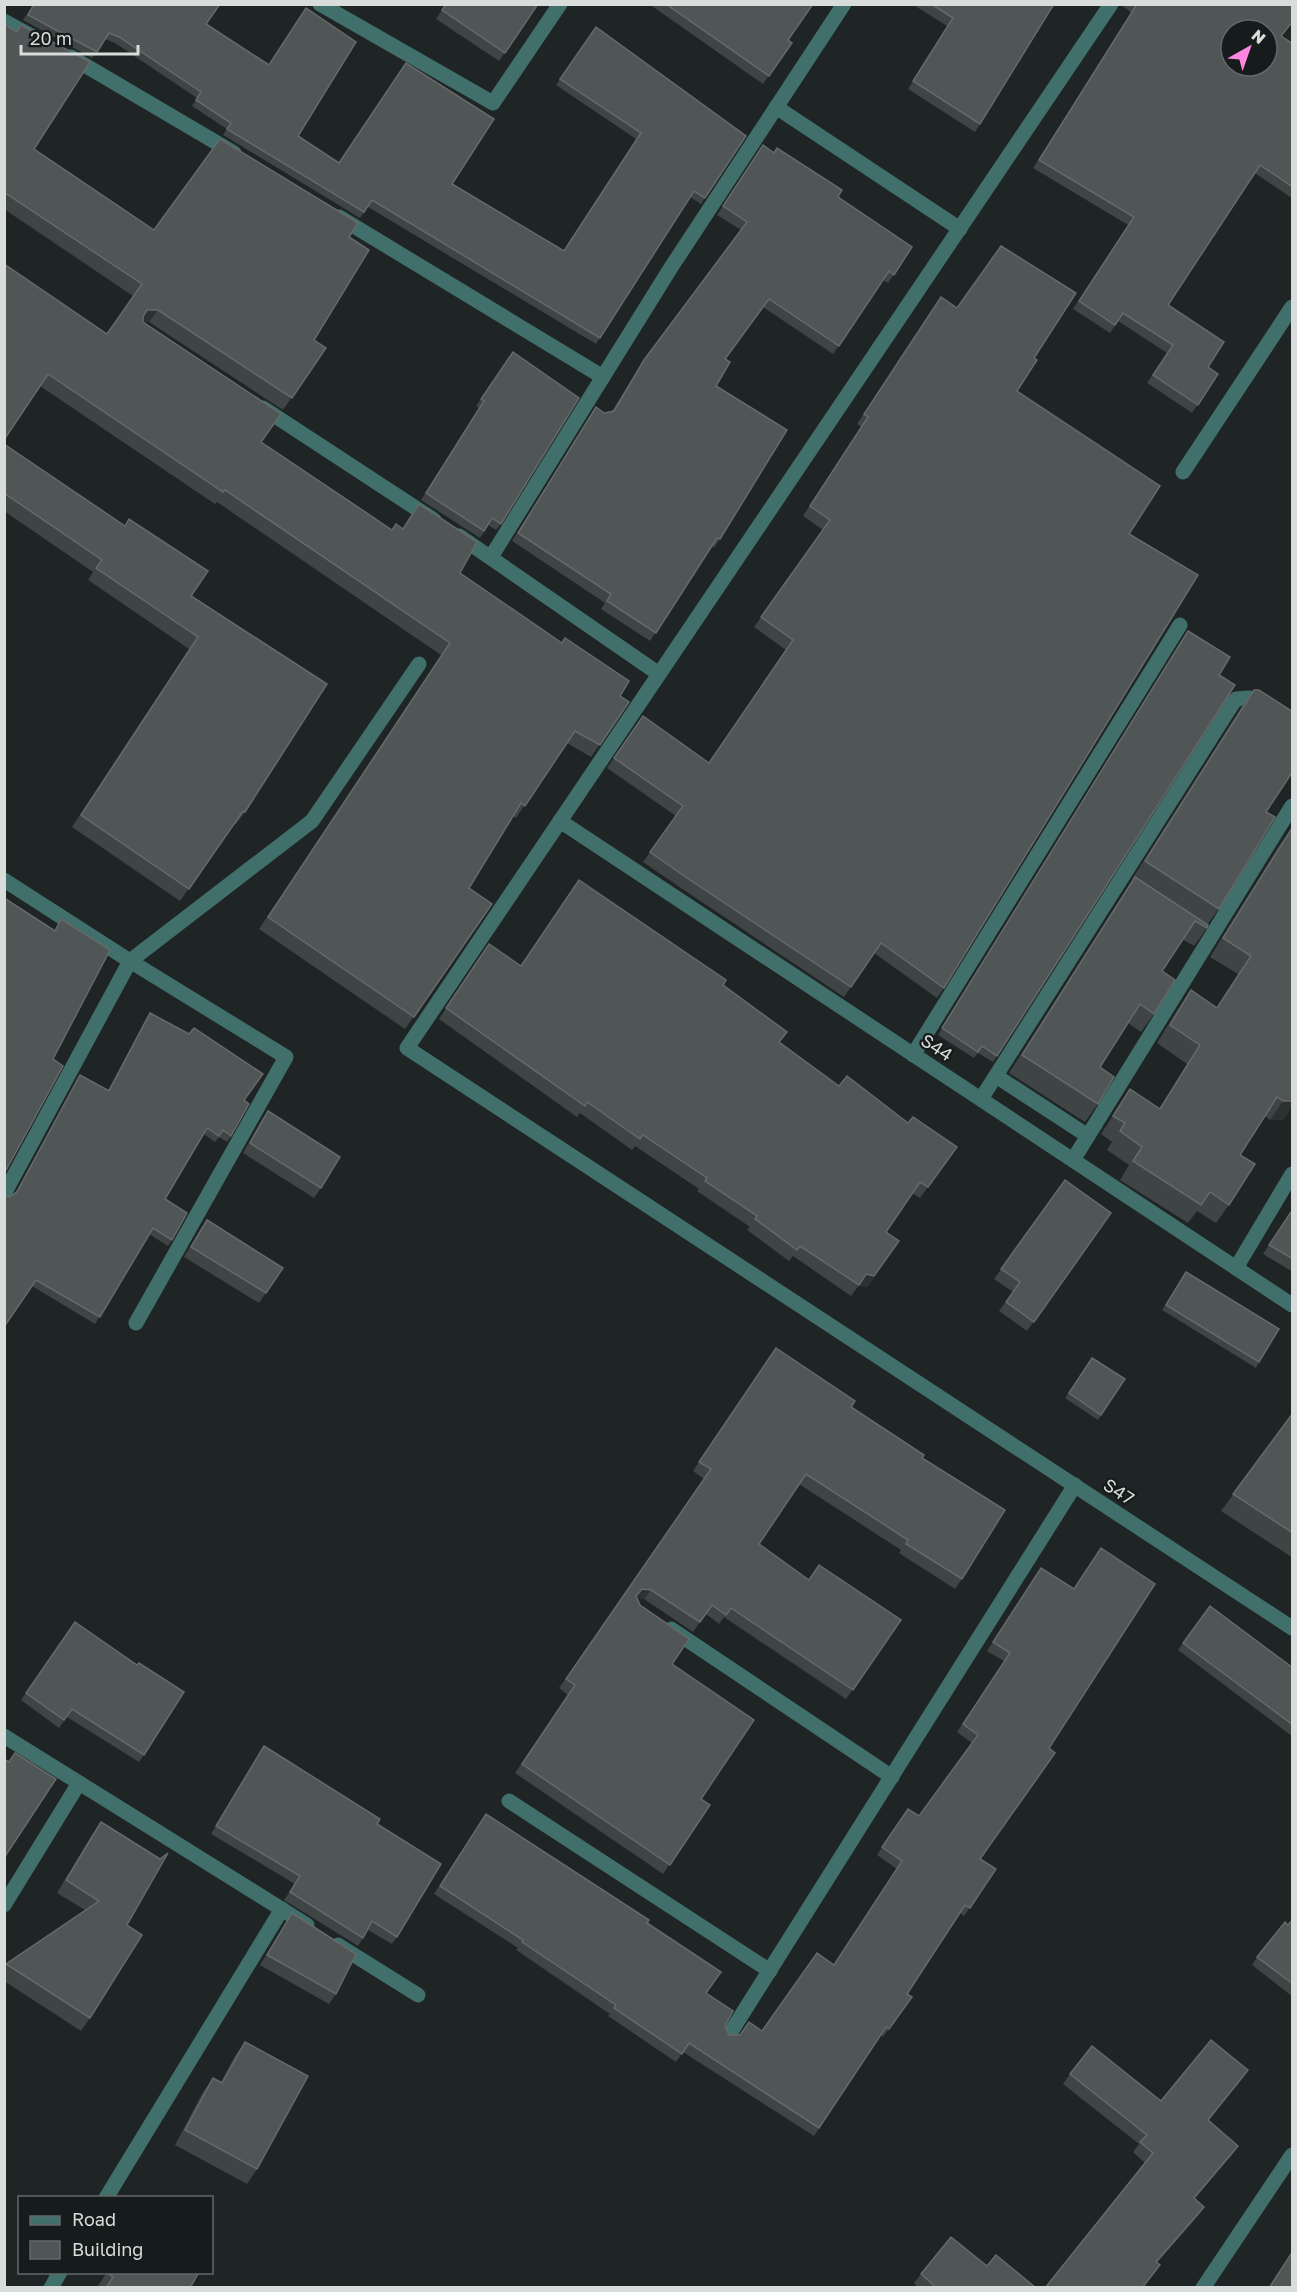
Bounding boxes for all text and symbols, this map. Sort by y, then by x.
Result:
scale bar [21,18,138,56]
north arrow [1219,18,1279,78]
text: N [1248,25,1270,48]
text: 20 m [30,27,72,49]
street label: S44 [917,1029,957,1065]
street label: S47 [1100,1473,1138,1509]
legend [18,2196,213,2274]
text: Road [72,2208,116,2230]
text: Building [72,2238,143,2260]

